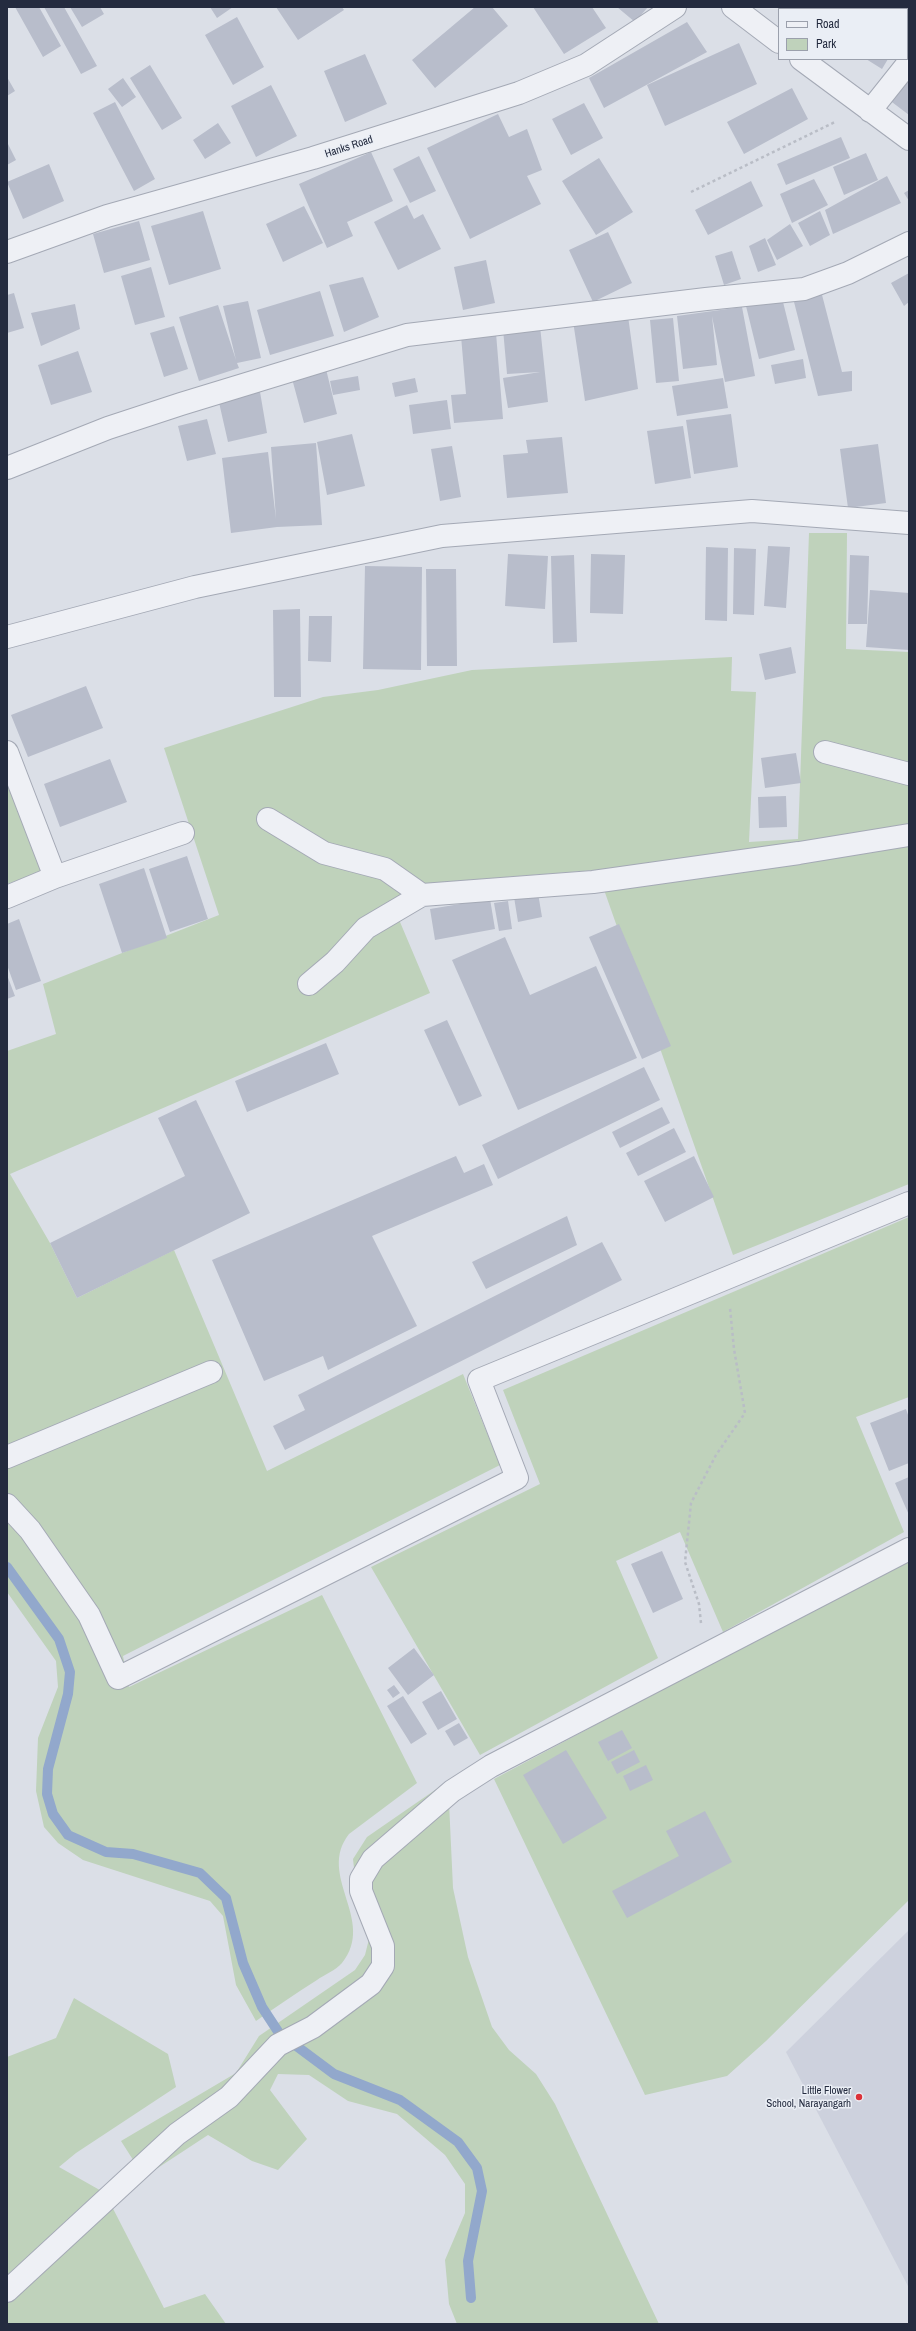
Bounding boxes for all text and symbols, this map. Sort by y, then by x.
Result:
legend [778,8,908,60]
text: Road [816,16,840,32]
text: Park [816,36,836,52]
street label: Hanks Road [323,133,375,161]
place label: Little Flower School, Narayangarh [766,2084,851,2110]
marker: Little Flower School, Narayangarh [854,2092,864,2102]

